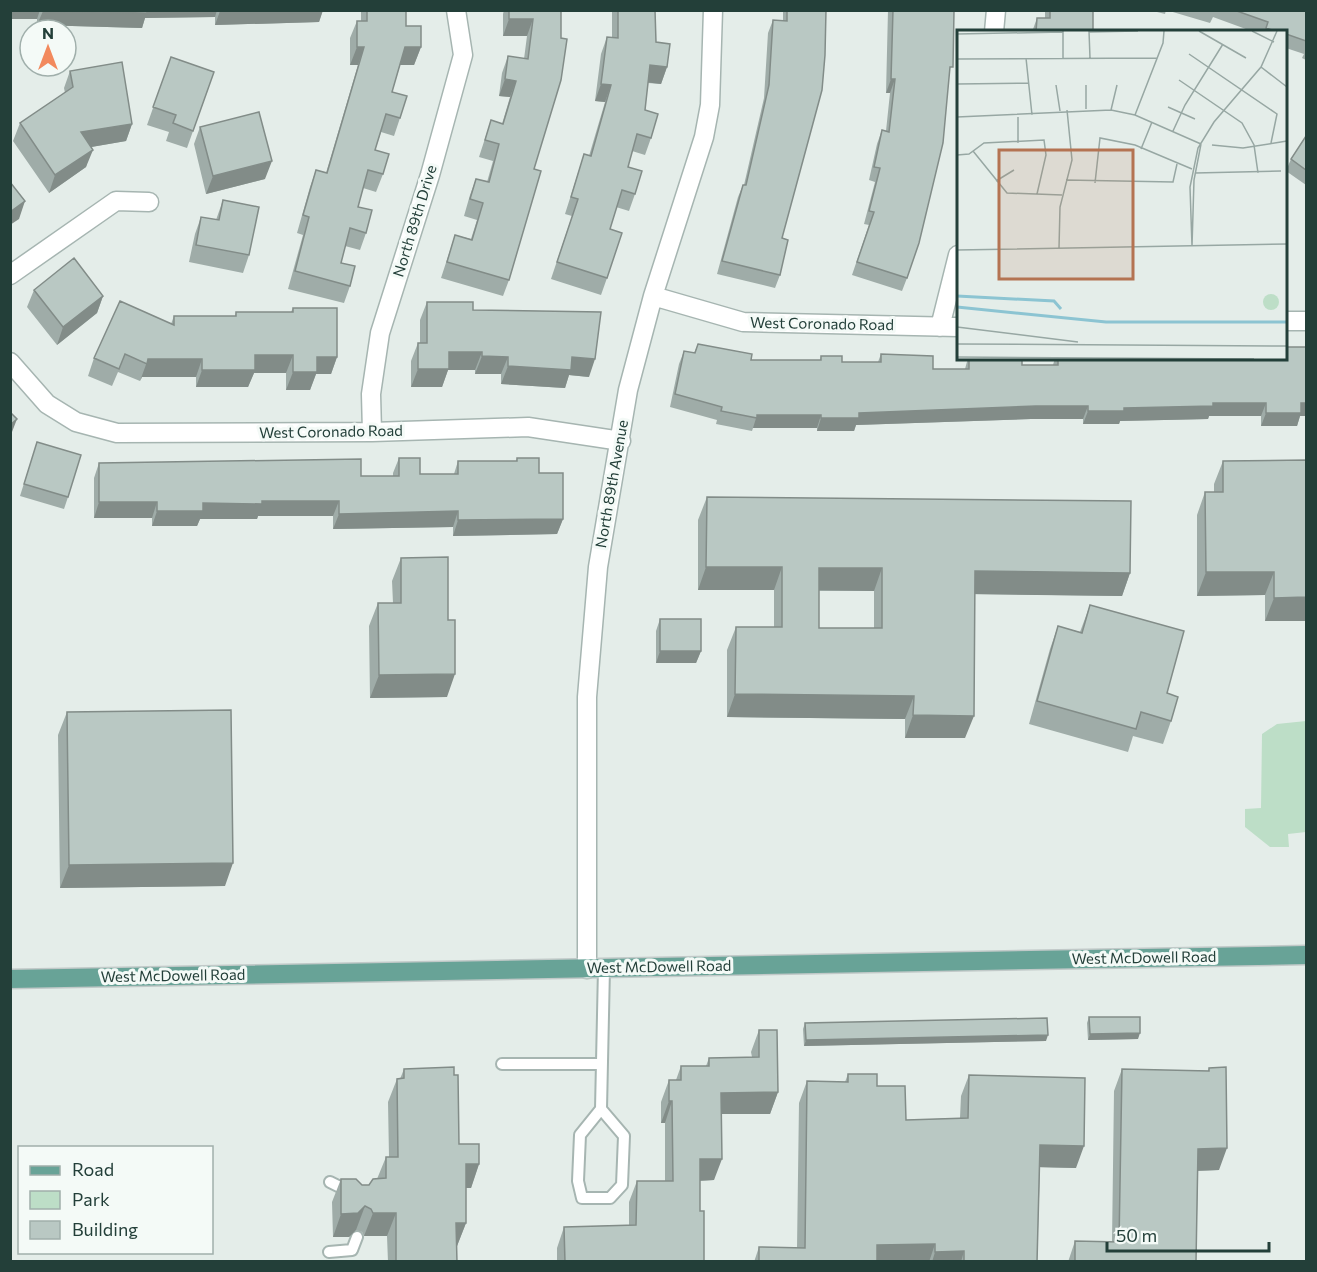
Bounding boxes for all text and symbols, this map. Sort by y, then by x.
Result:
north arrow [18,18,78,78]
text: N [42,23,54,42]
inset map [957,30,1287,360]
street label: North 89th Drive [388,163,440,279]
street label: West Coronado Road [750,313,894,333]
street label: North 89th Avenue [591,418,631,549]
street label: West Coronado Road [259,421,403,441]
street label: West McDowell Road [1072,947,1216,967]
street label: West McDowell Road [587,956,731,976]
street label: West McDowell Road [101,965,245,985]
legend [18,1146,213,1254]
text: Road [72,1158,114,1180]
text: Park [72,1188,110,1210]
scale bar [1107,1215,1269,1253]
text: Building [72,1218,138,1240]
text: 50 m [1116,1224,1157,1246]

